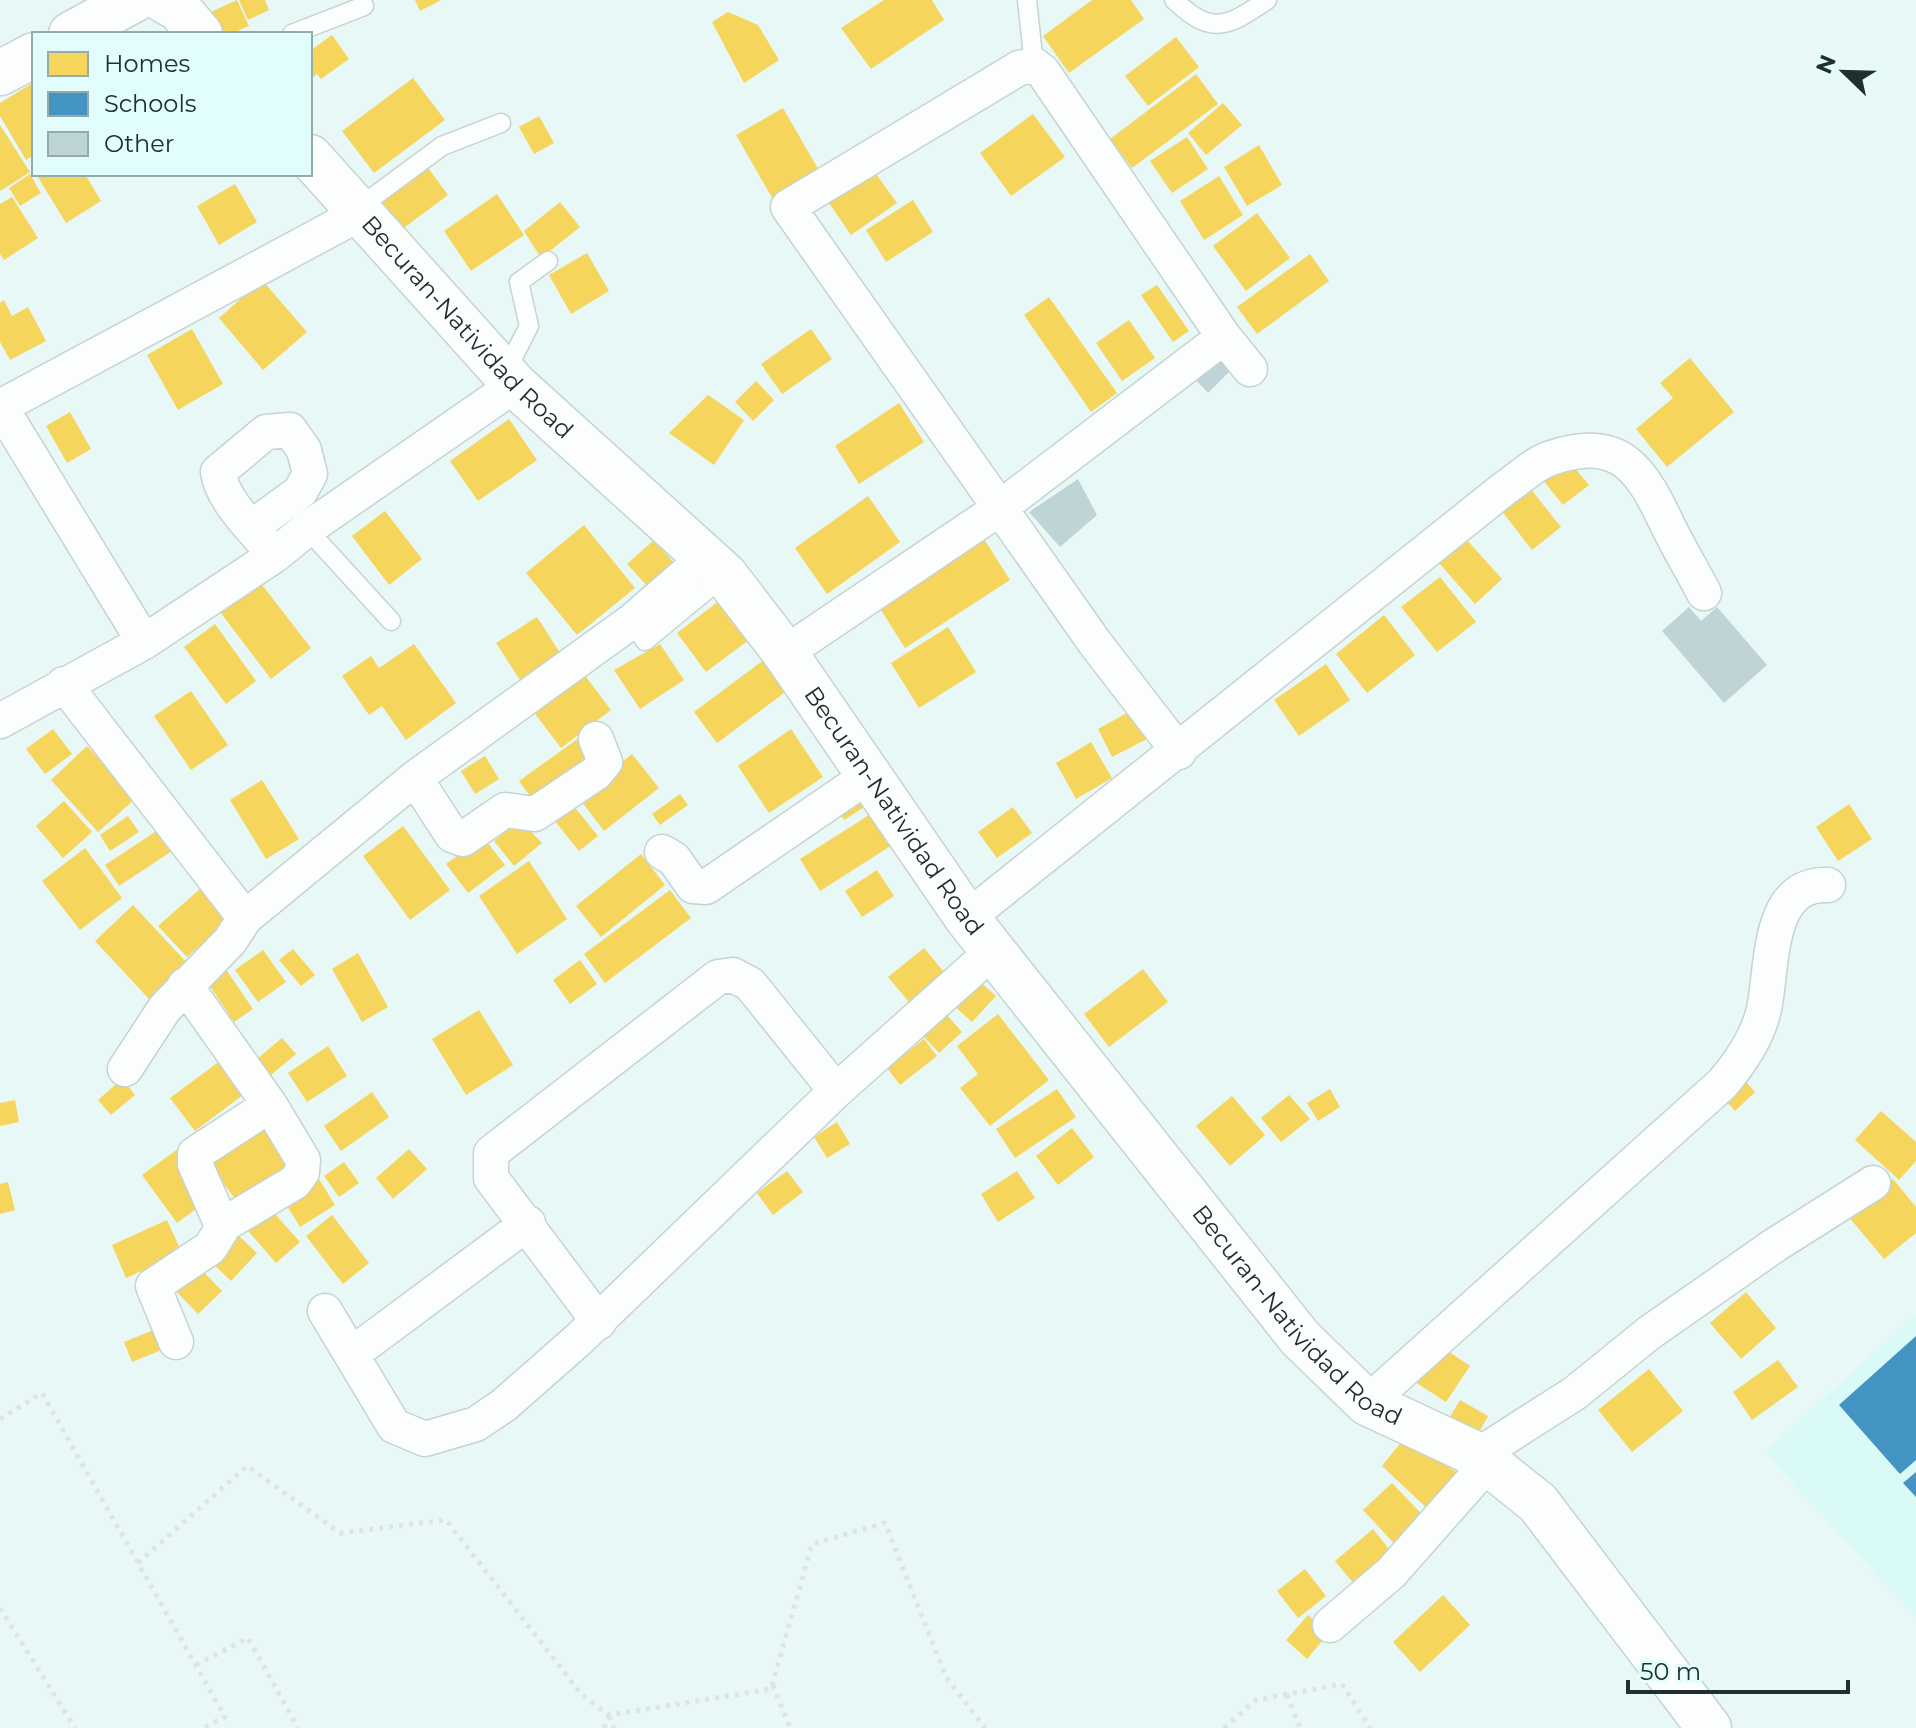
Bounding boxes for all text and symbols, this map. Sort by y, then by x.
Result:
legend [32,32,312,176]
north arrow [1804,32,1884,112]
text: Homes [104,49,190,78]
text: N [1810,51,1842,78]
text: Schools [104,89,197,118]
text: Other [104,129,174,158]
street label: Becuran-Natividad Road [356,210,579,445]
street label: Becuran-Natividad Road [798,681,990,941]
street label: Becuran-Natividad Road [1186,1199,1407,1431]
scale bar [1628,1644,1848,1694]
text: 50 m [1640,1657,1701,1686]

